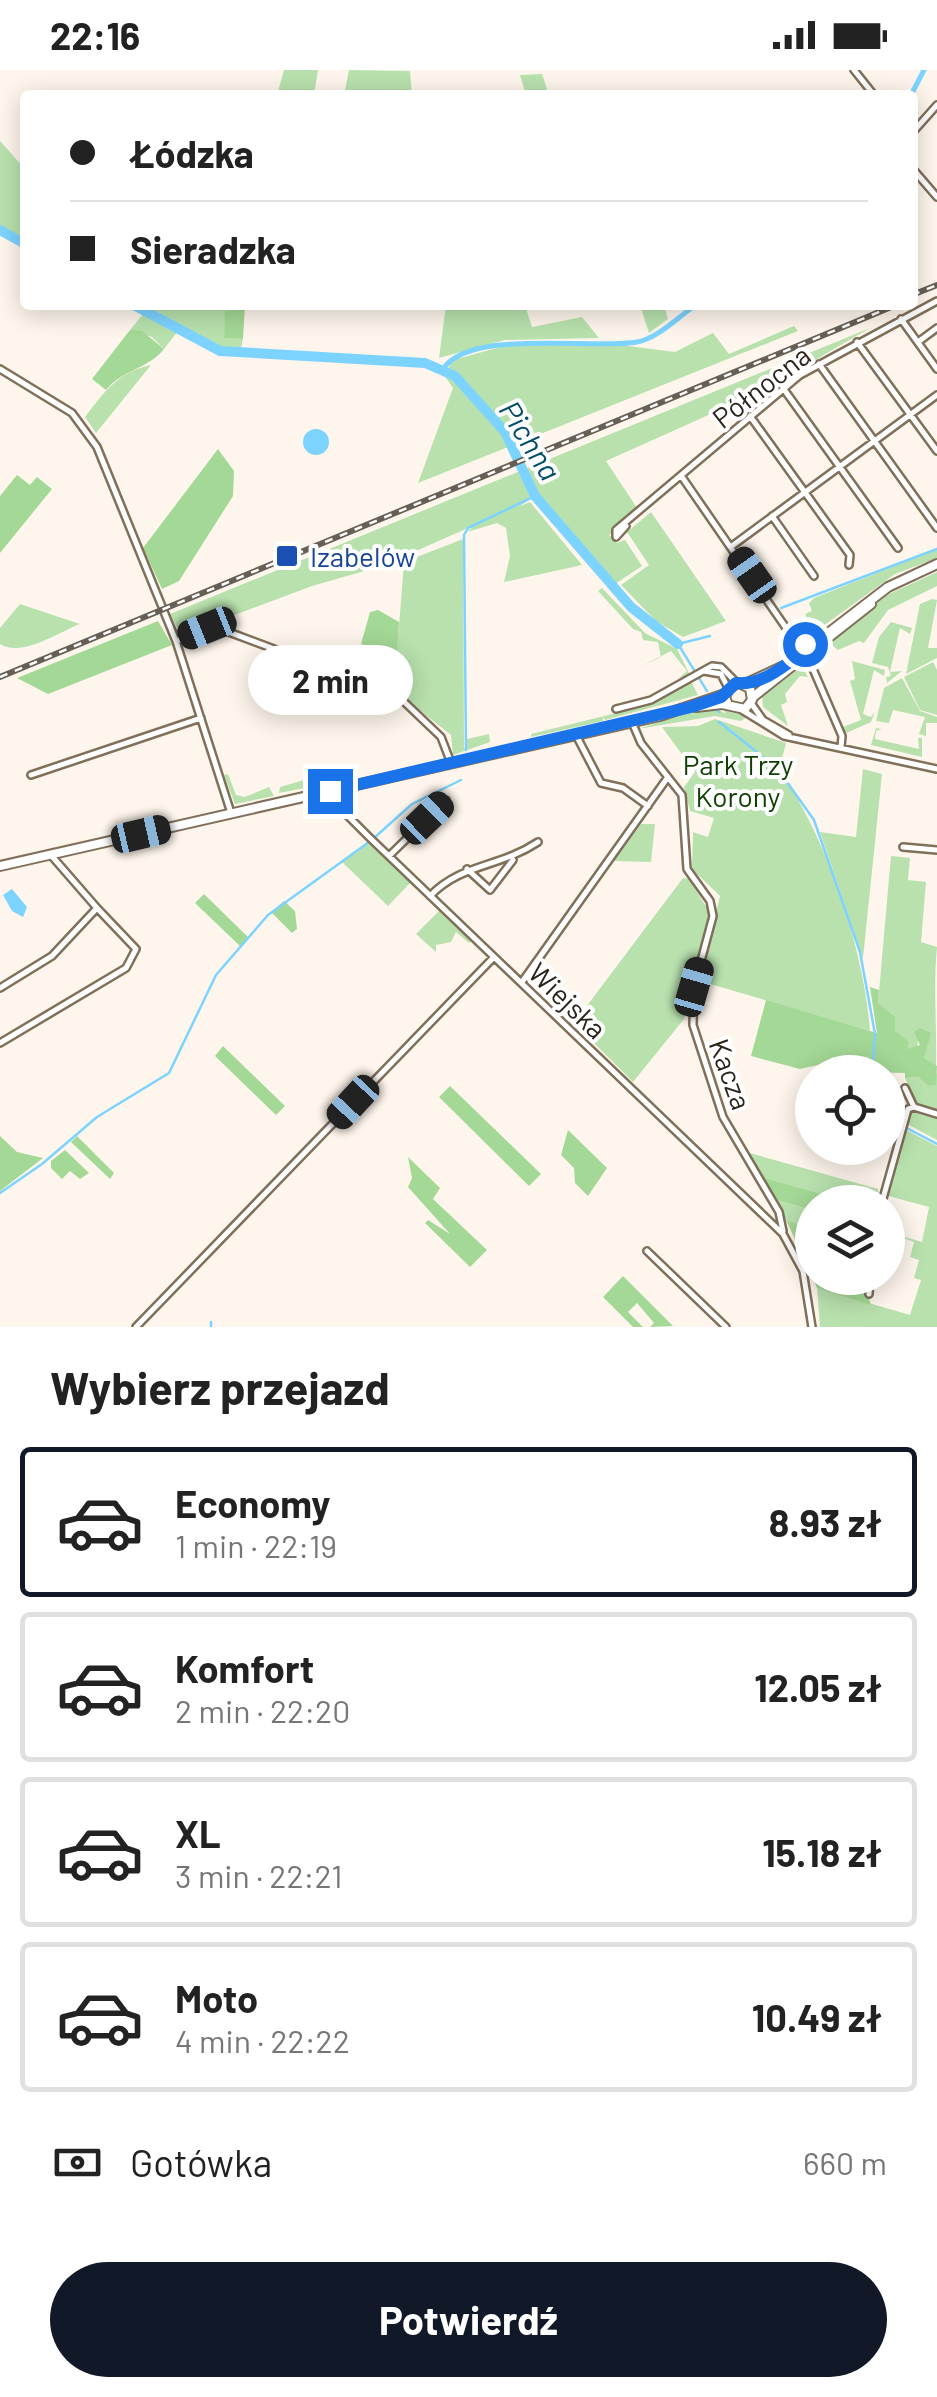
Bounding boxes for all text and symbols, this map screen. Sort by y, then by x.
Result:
text: 22:16 [50,12,140,58]
text: Łódzka [130,130,254,176]
text: Sieradzka [130,226,296,272]
street label: Północna [705,337,817,435]
water label: Pichna [493,394,569,486]
place label: Izabelów [310,539,415,573]
car [723,542,781,608]
marker: Izabelów [274,543,300,569]
car [174,603,240,653]
route start [783,622,828,667]
callout: 2 min [248,646,412,716]
text: 2 min [292,661,369,699]
park label: Park Trzy Korony [683,747,793,813]
route end [308,769,353,814]
car [395,786,459,850]
car [108,813,174,855]
car [671,954,717,1020]
street label: Wiejska [522,955,614,1045]
street label: Kacza [703,1034,759,1114]
map controls [795,1055,905,1295]
button: locate [795,1055,905,1165]
car [322,1070,384,1134]
button: layers [795,1185,905,1295]
text: Wybierz przejazd [50,1360,390,1414]
icon: car [55,1477,145,1567]
text: Economy [175,1480,330,1526]
text: 8.93 zł [769,1499,882,1545]
text: 1 min · 22:19 [175,1526,337,1564]
icon: car [55,1642,145,1732]
text: Komfort [175,1645,314,1691]
text: 12.05 zł [754,1664,882,1710]
text: 2 min · 22:20 [175,1691,350,1729]
icon: car [55,1807,145,1897]
text: XL [175,1810,221,1856]
text: 15.18 zł [762,1829,882,1875]
text: 3 min · 22:21 [175,1856,342,1894]
icon: car [55,1972,145,2062]
text: Moto [175,1975,258,2021]
text: 10.49 zł [752,1994,882,2040]
text: 4 min · 22:22 [175,2021,350,2059]
icon: cash [50,2135,105,2190]
text: Gotówka [130,2139,272,2185]
text: 660 m [803,2143,887,2181]
button: Potwierdź [50,2262,887,2377]

